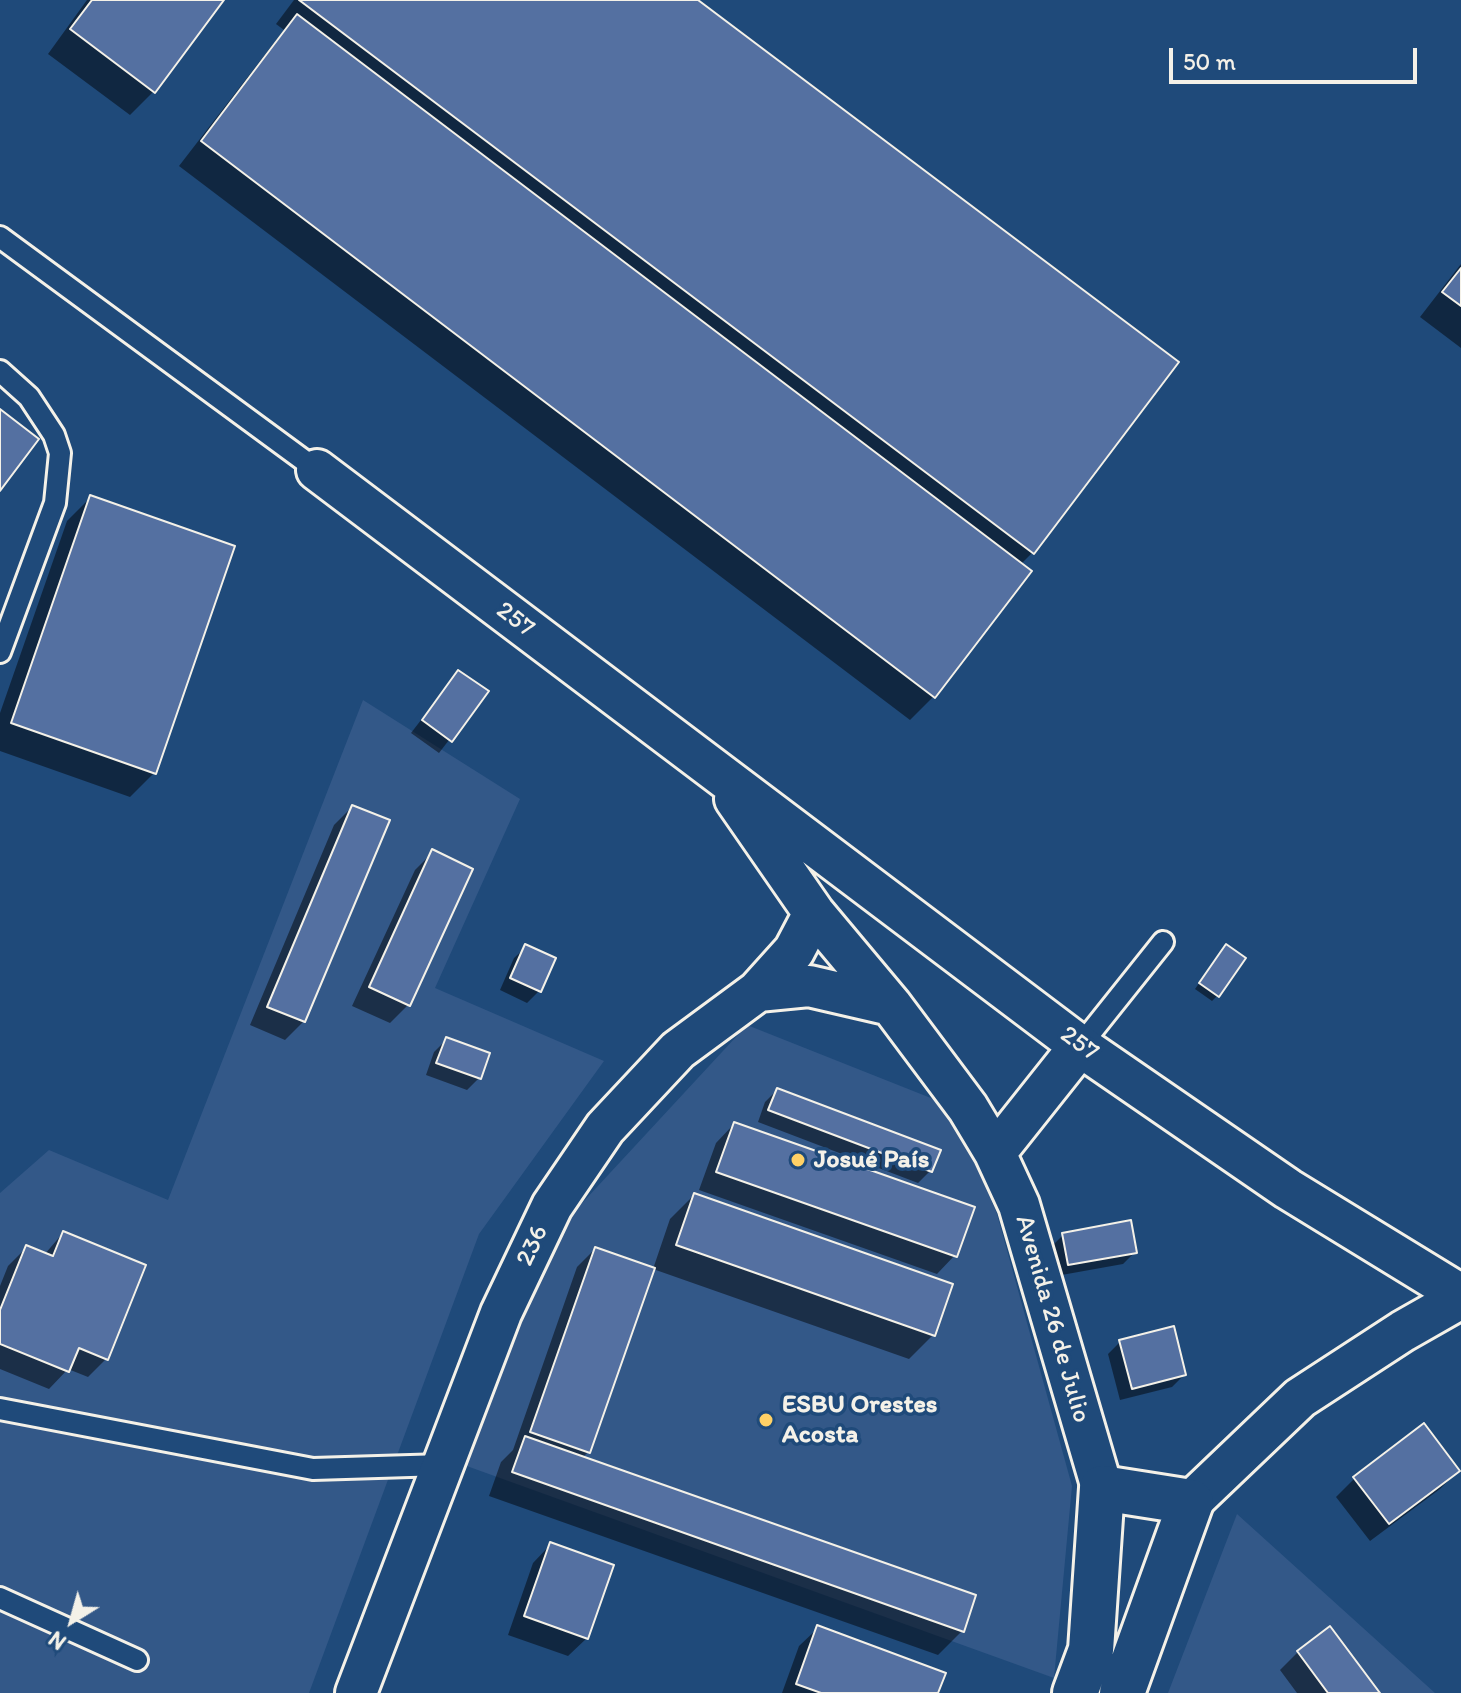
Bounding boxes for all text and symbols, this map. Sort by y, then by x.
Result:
scale bar [1173,32,1421,82]
text: 50 m [1183,47,1236,76]
street label: 257 [490,595,540,645]
street label: 257 [1054,1020,1104,1068]
place label: Josué País [814,1144,929,1176]
marker: Josué País [789,1151,807,1169]
street label: Avenida 26 de Julio [1007,1212,1097,1426]
street label: 236 [510,1221,556,1271]
place label: ESBU Orestes Acosta [782,1389,937,1450]
marker: ESBU Orestes Acosta [757,1411,775,1429]
north arrow [32,1581,112,1661]
text: N [43,1625,71,1656]

